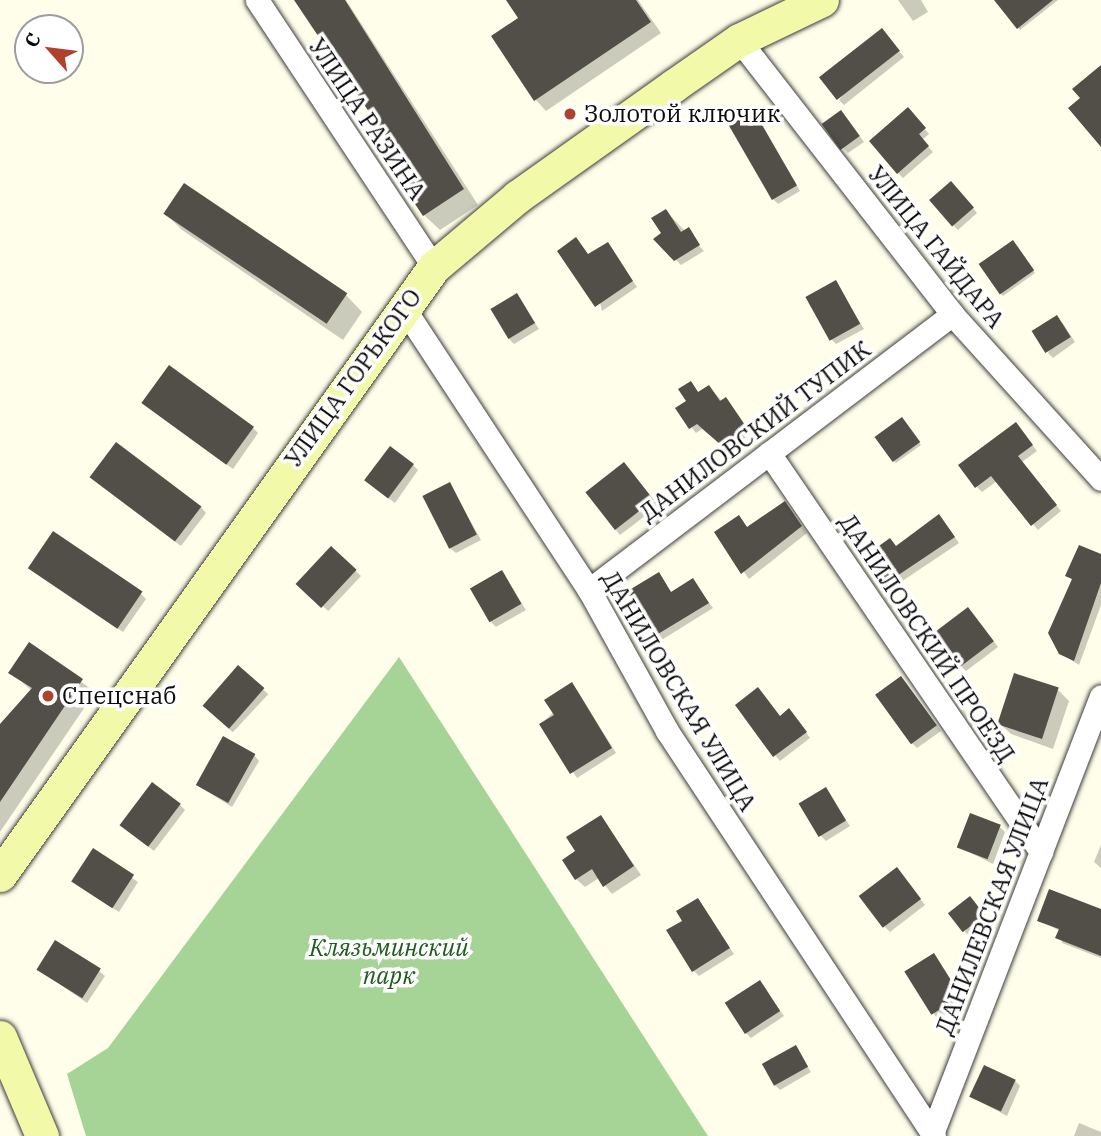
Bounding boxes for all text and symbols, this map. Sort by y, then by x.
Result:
north arrow [14,14,84,84]
text: С [19,29,46,51]
street label: УЛИЦА РАЗИНА [302,33,432,205]
place label: Золотой ключик [584,100,780,128]
marker: Золотой ключик [562,106,578,122]
street label: УЛИЦА ГАЙДАРА [862,160,1010,334]
street label: УЛИЦА ГОРЬКОГО [279,283,427,473]
street label: ДАНИЛОВСКИЙ ТУПИК [634,335,876,527]
street label: ДАНИЛОВСКИЙ ПРОЕЗД [833,508,1021,768]
street label: ДАНИЛОВСКАЯ УЛИЦА [596,566,762,816]
place label: Спецснаб [62,682,176,710]
marker: Спецснаб [40,688,56,704]
street label: ДАНИЛЕВСКАЯ УЛИЦА [930,773,1054,1039]
park label: Клязьминский парк [309,934,469,990]

